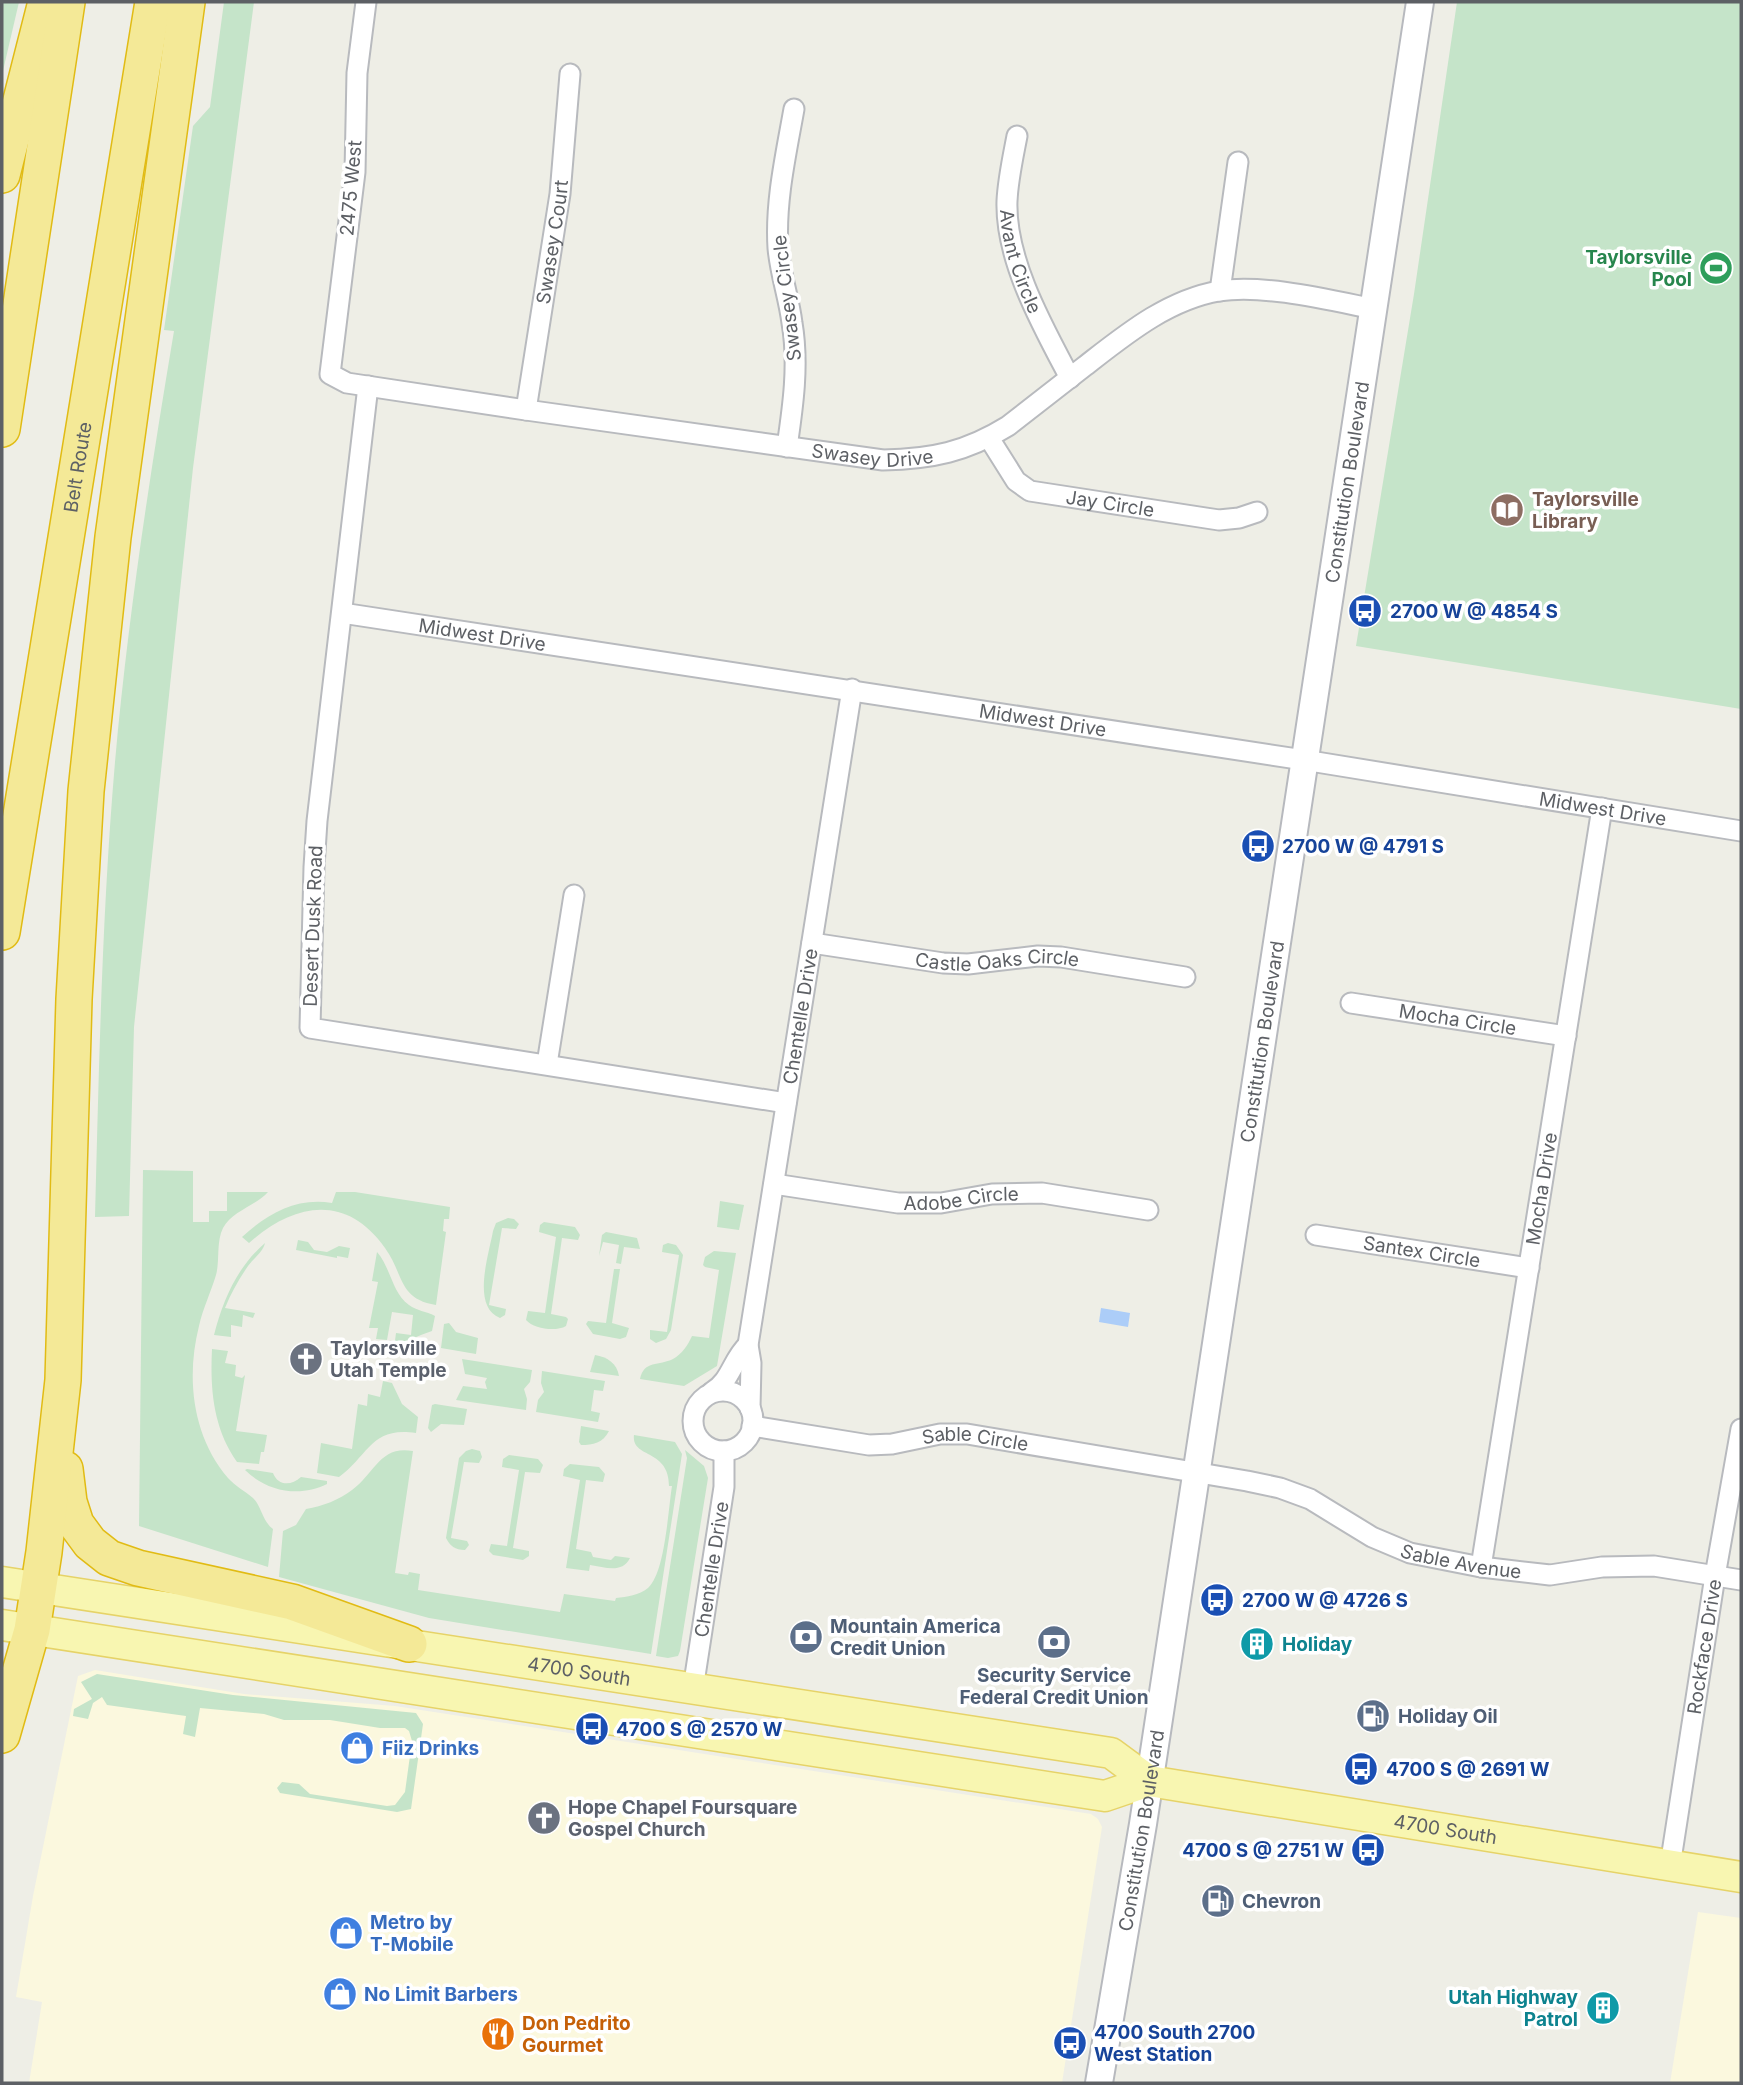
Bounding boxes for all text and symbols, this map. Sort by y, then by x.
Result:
street label: 2475 West [335,139,367,237]
street label: Swasey Court [531,179,573,306]
street label: Avant Circle [995,209,1047,317]
street label: Swasey Circle [768,234,806,362]
place label: Taylorsville Pool [1585,246,1692,291]
sports icon: Taylorsville Pool [1697,249,1735,287]
street label: Constitution Boulevard [1320,380,1374,585]
street label: Belt Route [59,420,96,514]
street label: Swasey Drive [810,439,935,472]
street label: Jay Circle [1064,485,1156,521]
place label: Taylorsville Library [1532,488,1639,533]
library icon: Taylorsville Library [1488,491,1526,529]
bus stop icon: 2700 W @ 4854 S [1346,592,1384,630]
place label: 2700 W @ 4854 S [1390,600,1558,623]
street label: Midwest Drive [417,613,548,656]
street label: Midwest Drive [978,699,1108,741]
street label: Midwest Drive [1538,787,1668,830]
bus stop icon: 2700 W @ 4791 S [1239,827,1277,865]
place label: 2700 W @ 4791 S [1282,835,1444,858]
street label: Desert Dusk Road [299,845,327,1007]
street label: Constitution Boulevard [1235,939,1289,1144]
street label: Castle Oaks Circle [914,944,1081,976]
street label: Chentelle Drive [778,947,822,1086]
street label: Mocha Circle [1397,999,1518,1040]
street label: Mocha Drive [1521,1131,1562,1247]
street label: Adobe Circle [903,1182,1019,1215]
street label: Santex Circle [1361,1231,1482,1272]
place label: Taylorsville Utah Temple [330,1337,447,1382]
church icon: Taylorsville Utah Temple [287,1340,325,1378]
street label: Sable Circle [920,1422,1030,1456]
street label: Chentelle Drive [690,1500,733,1639]
street label: Sable Avenue [1397,1539,1523,1583]
street label: Rockface Drive [1682,1577,1726,1716]
bus stop icon: 2700 W @ 4726 S [1198,1581,1236,1619]
place label: 2700 W @ 4726 S [1242,1589,1408,1612]
place label: Mountain America Credit Union [830,1615,1001,1660]
bank icon: Mountain America Credit Union [787,1618,825,1656]
bank icon: Security Service Federal Credit Union [1035,1623,1073,1661]
building icon: Holiday [1238,1625,1276,1663]
place label: Holiday [1282,1633,1353,1656]
street label: 4700 South [526,1652,633,1690]
place label: Security Service Federal Credit Union [960,1664,1148,1709]
fuel station icon: Holiday Oil [1354,1697,1392,1735]
place label: Holiday Oil [1398,1705,1498,1728]
bus stop icon: 4700 S @ 2570 W [573,1710,611,1748]
place label: 4700 S @ 2570 W [616,1718,783,1741]
street label: Constitution Boulevard [1113,1728,1169,1933]
shop icon: Fiiz Drinks [338,1729,376,1767]
place label: Fiiz Drinks [382,1737,479,1760]
bus stop icon: 4700 S @ 2691 W [1342,1750,1380,1788]
place label: 4700 S @ 2691 W [1386,1758,1550,1781]
place label: Hope Chapel Foursquare Gospel Church [568,1796,797,1841]
church icon: Hope Chapel Foursquare Gospel Church [525,1799,563,1837]
street label: 4700 South [1392,1809,1499,1849]
bus stop icon: 4700 S @ 2751 W [1349,1831,1387,1869]
place label: 4700 S @ 2751 W [1182,1839,1344,1862]
fuel station icon: Chevron [1199,1882,1237,1920]
place label: Chevron [1242,1890,1321,1913]
place label: Metro by T-Mobile [370,1911,454,1956]
shop icon: Metro by T-Mobile [327,1914,365,1952]
shop icon: No Limit Barbers [321,1975,359,2013]
place label: No Limit Barbers [364,1983,518,2006]
place label: Utah Highway Patrol [1448,1986,1579,2031]
building icon: Utah Highway Patrol [1584,1989,1622,2027]
place label: Don Pedrito Gourmet [522,2012,631,2057]
restaurant icon: Don Pedrito Gourmet [479,2015,517,2053]
place label: 4700 South 2700 West Station [1094,2021,1255,2066]
bus stop icon: 4700 South 2700 West Station [1051,2024,1089,2062]

